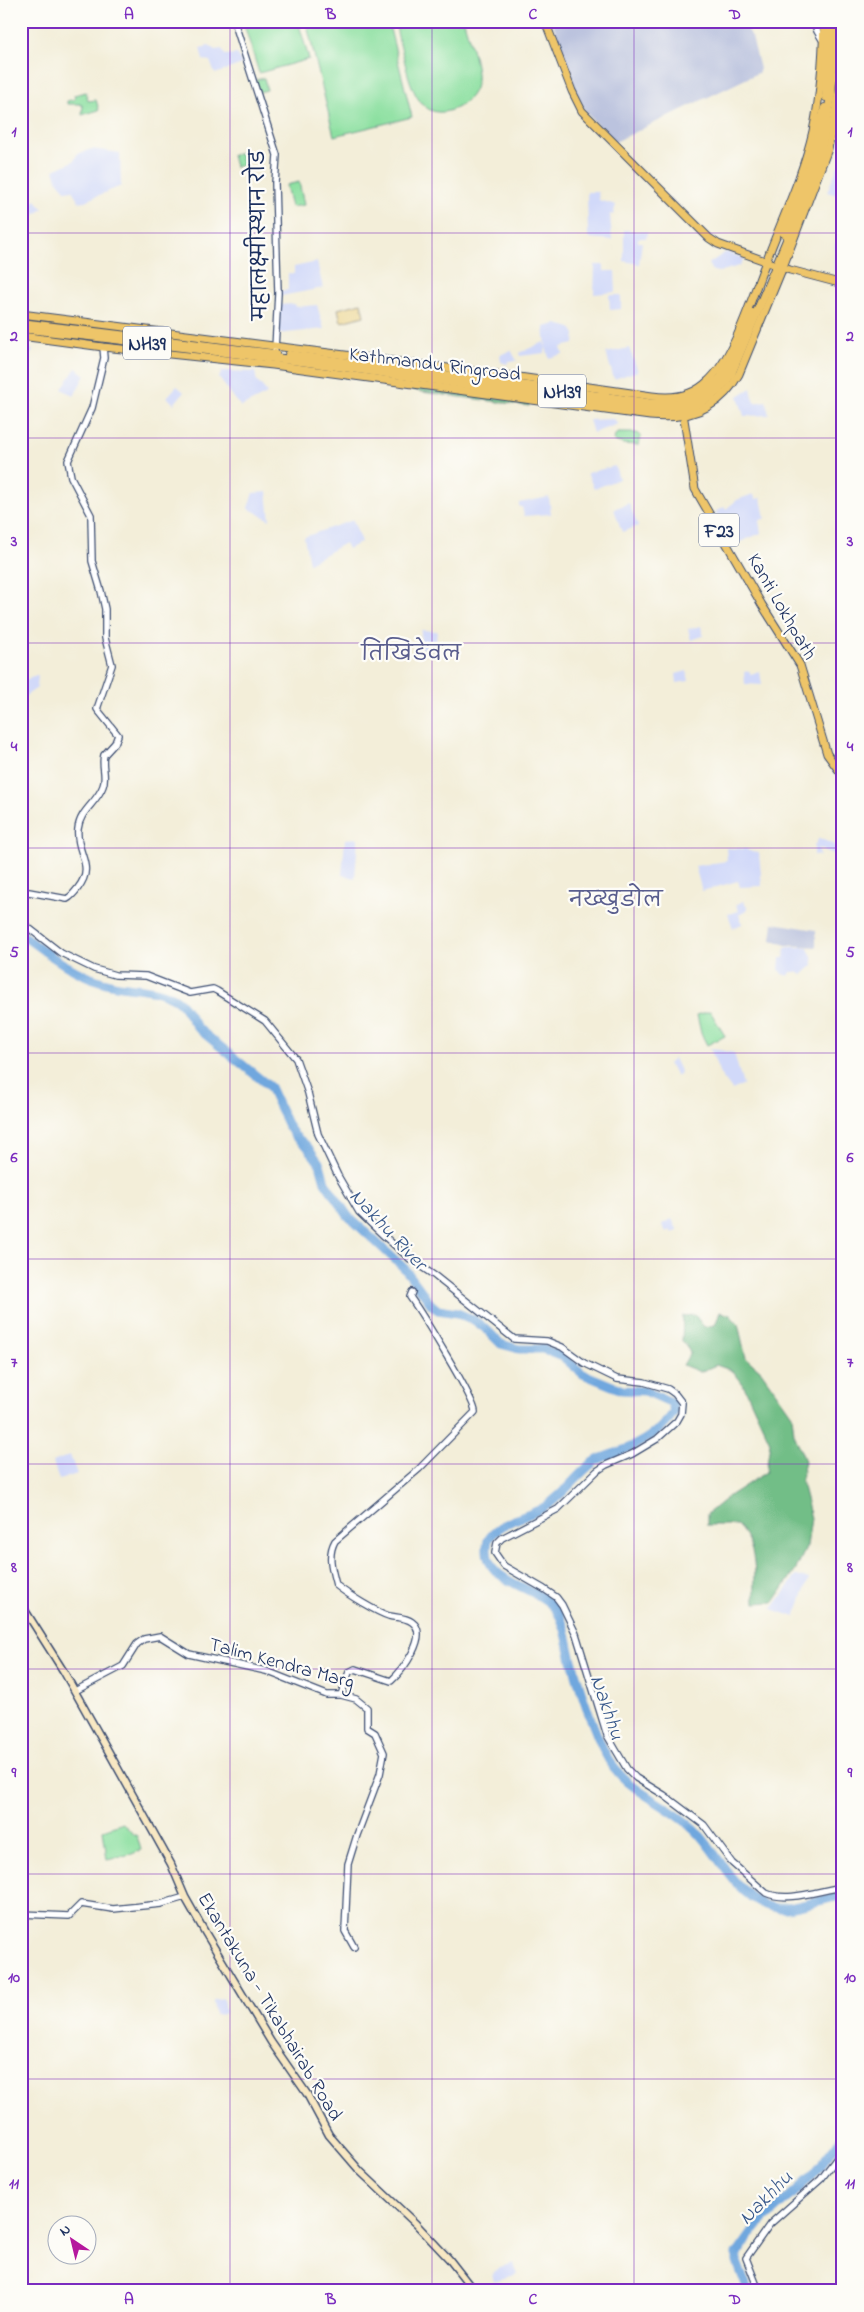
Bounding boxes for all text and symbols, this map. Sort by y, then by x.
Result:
text: A [124,3,134,27]
text: B [325,3,337,27]
text: C [529,3,538,27]
text: D [728,3,741,27]
text: 1 [11,120,17,144]
text: 1 [847,120,853,144]
street label: महालक्ष्मीस्थान रोड [241,148,277,321]
text: 2 [9,325,18,349]
text: 2 [845,325,854,349]
road number: NH39 [123,326,171,359]
street label: Kathmandu Ringroad [347,341,522,391]
road number: NH39 [538,374,586,408]
road number: F23 [699,514,739,546]
text: 3 [10,530,18,554]
text: 3 [846,530,854,554]
street label: Kanti Lokhpath [739,548,823,666]
district label: तिखिडेवल [360,637,462,670]
text: 4 [10,735,18,759]
text: 4 [846,735,854,759]
district label: नख्खुडोल [568,883,664,916]
text: 5 [9,941,19,965]
text: 5 [845,941,855,965]
text: 6 [9,1146,18,1170]
text: 6 [845,1146,854,1170]
water label: Nakhu River [342,1183,435,1280]
text: 7 [11,1351,18,1375]
text: 7 [847,1351,854,1375]
text: 8 [10,1556,17,1580]
text: 8 [846,1556,853,1580]
street label: Talim Kendra Marg [205,1631,357,1699]
water label: Nakhhu [581,1671,631,1744]
text: 9 [11,1761,17,1785]
text: 9 [847,1761,853,1785]
street label: Ekantakuna - Tikabhairab Road [189,1888,349,2127]
text: 10 [8,1966,20,1990]
text: 10 [844,1966,856,1990]
water label: Nakhhu [732,2164,801,2233]
text: 11 [9,2172,20,2196]
text: 11 [845,2172,856,2196]
north arrow [48,2214,98,2264]
text: N [56,2219,75,2242]
text: A [124,2288,134,2312]
text: B [325,2288,337,2312]
text: C [529,2288,538,2312]
text: D [728,2288,741,2312]

